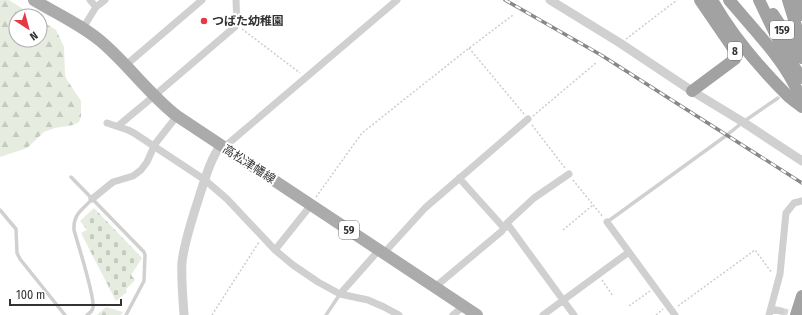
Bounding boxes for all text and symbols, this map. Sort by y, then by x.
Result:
north arrow [8,8,48,48]
place label: つばた幼稚園 [212,14,284,28]
marker: つばた幼稚園 [199,16,209,26]
road number: 159 [770,21,794,39]
text: N [27,28,40,43]
road number: 8 [728,42,742,60]
street label: 高松津幡線 [220,142,278,186]
road number: 59 [339,221,359,239]
scale bar [10,281,121,307]
text: 100 m [16,288,45,302]

